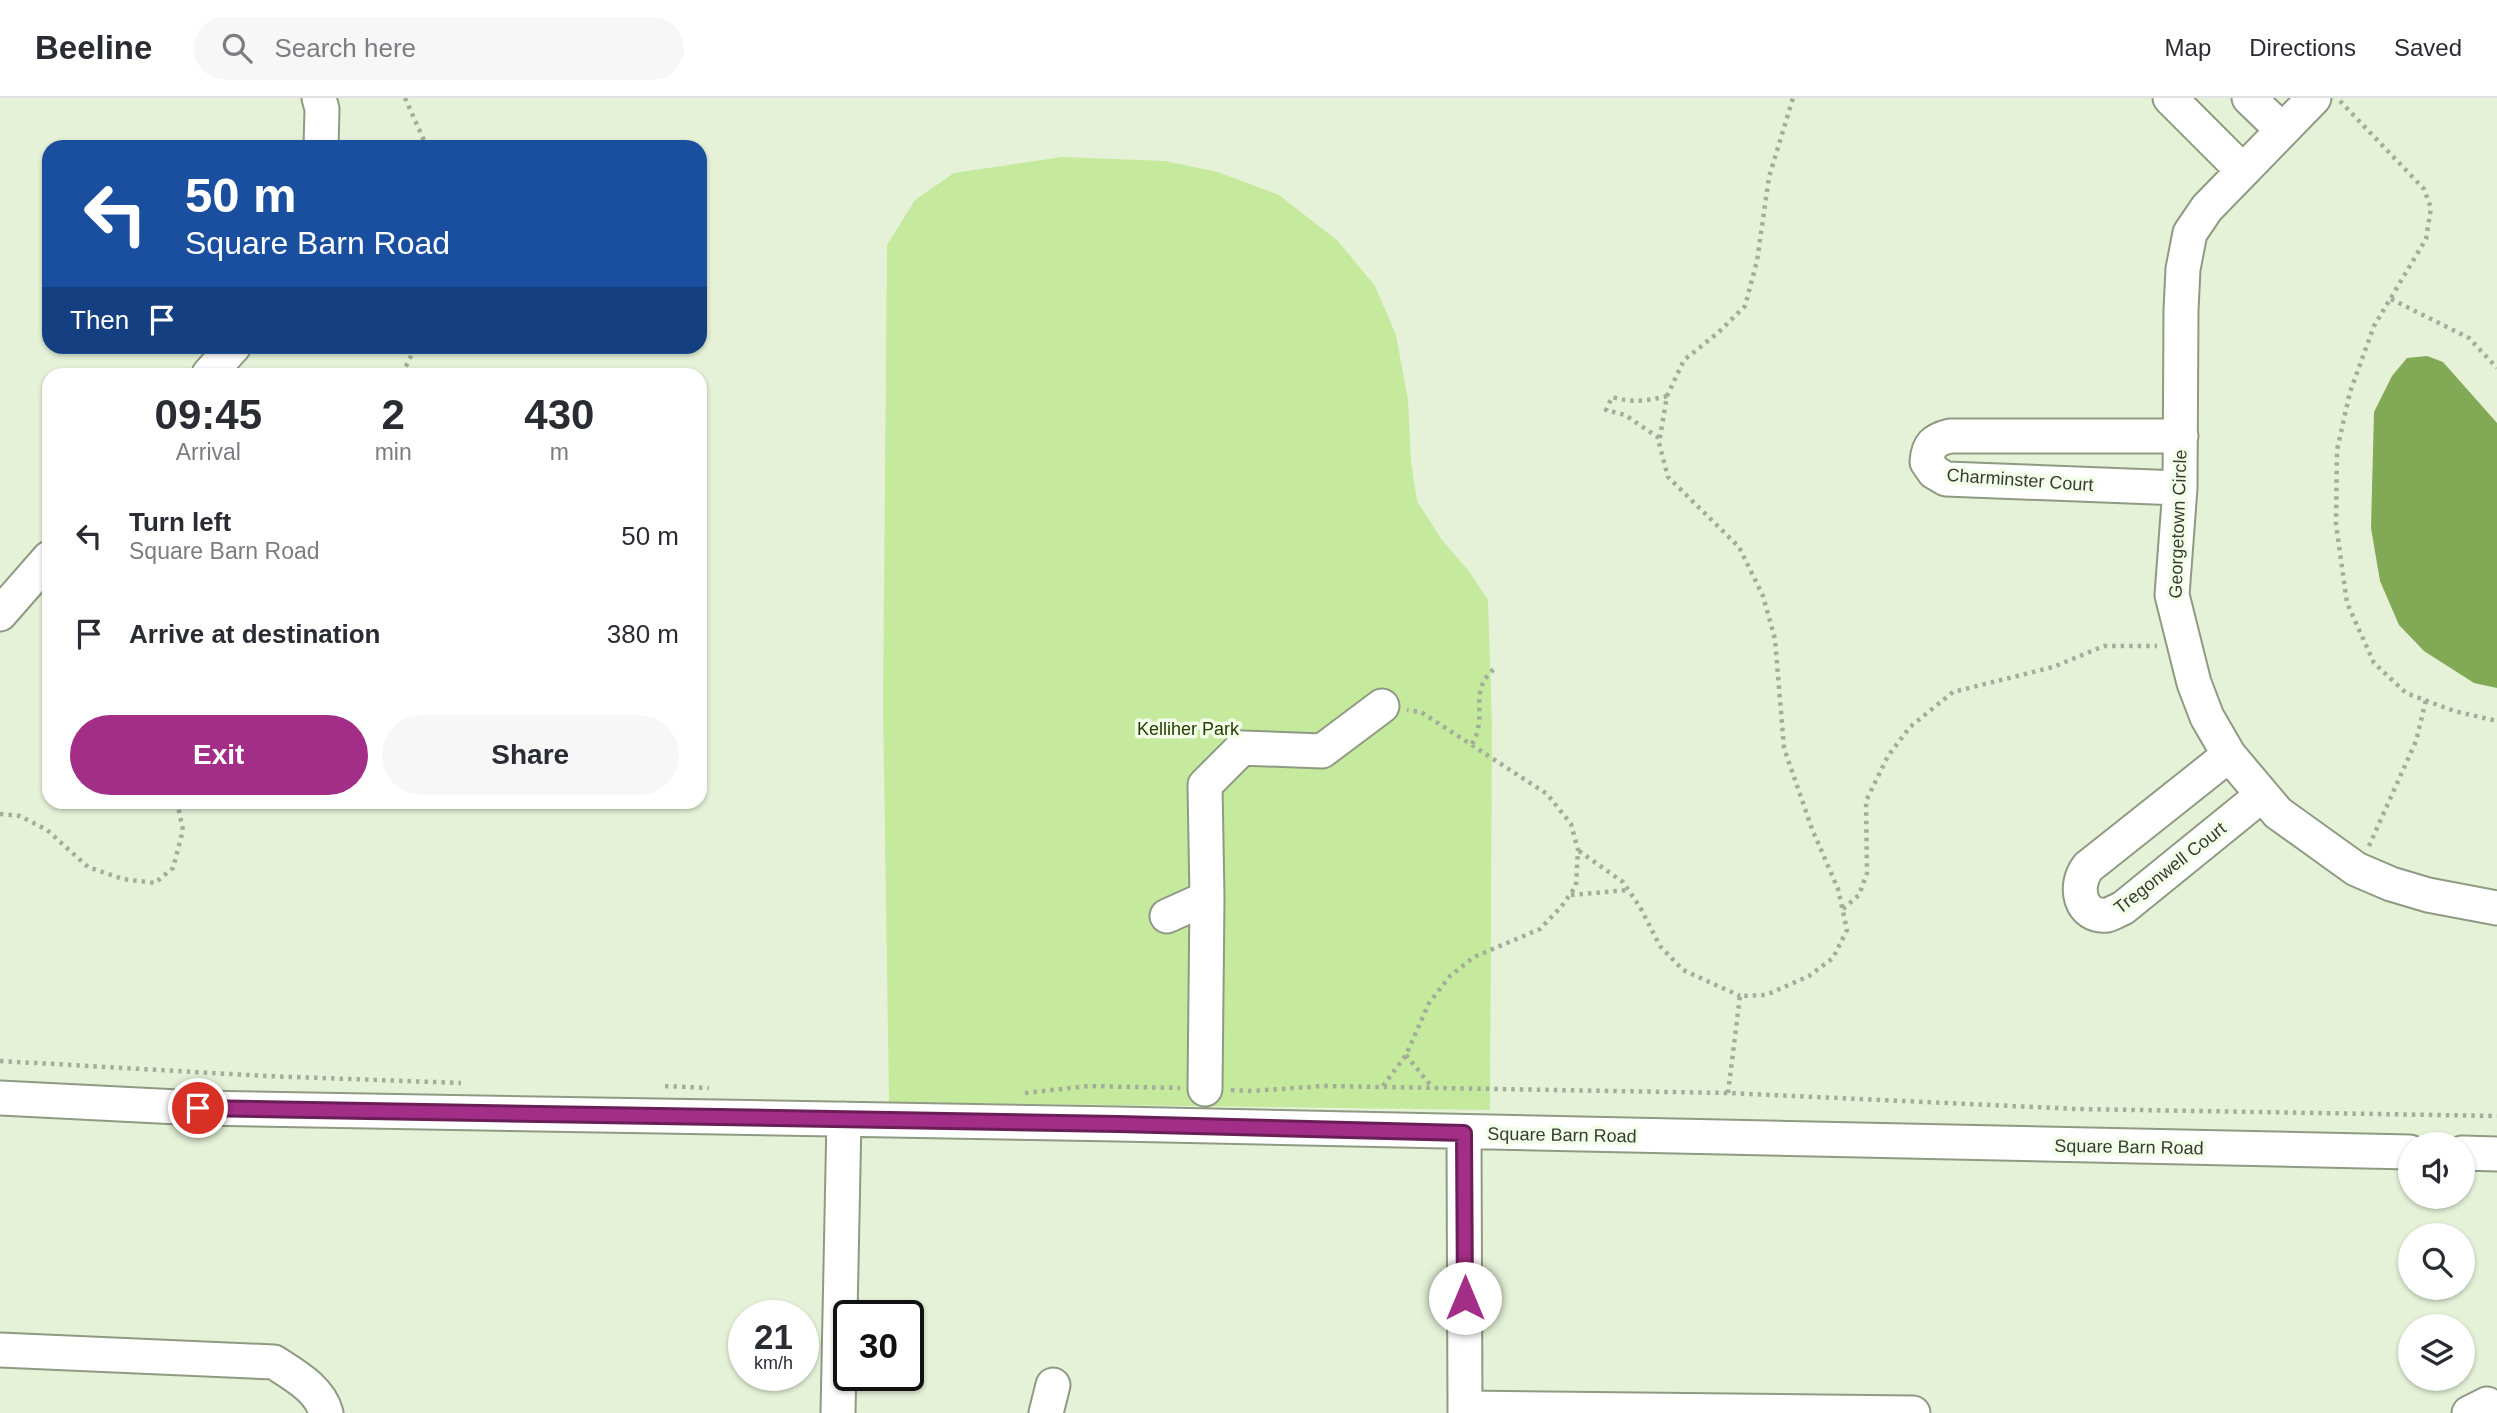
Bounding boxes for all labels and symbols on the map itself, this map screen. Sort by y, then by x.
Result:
street label: Georgetown Circle [2165,449,2191,599]
street label: Charminster Court [1946,465,2094,495]
park label: Kelliher Park [1137,719,1240,739]
street label: Tregonwell Court [2110,818,2230,918]
pin [168,1078,228,1138]
street label: Square Barn Road [1487,1124,1637,1146]
street label: Square Barn Road [2054,1136,2204,1158]
position arrow [1428,1261,1502,1335]
speed limit sign: 30 [833,1300,924,1391]

